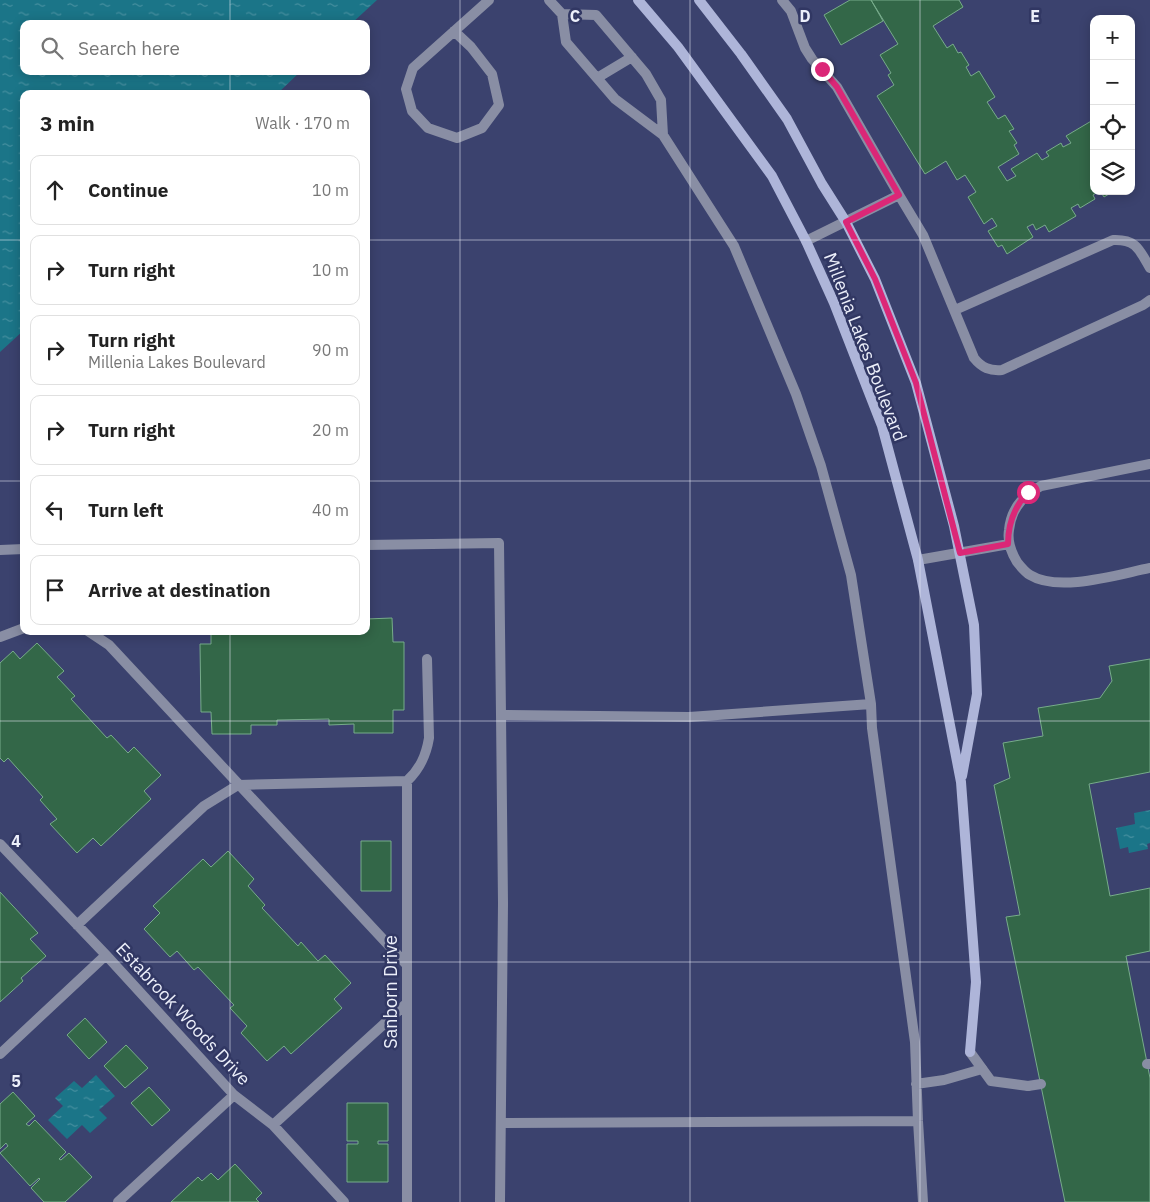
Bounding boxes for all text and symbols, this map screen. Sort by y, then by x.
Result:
text: C [570,6,580,26]
text: D [799,6,811,26]
text: E [1030,6,1040,26]
map controls [1090,15,1135,195]
button: + [1090,15,1135,60]
search box [20,20,370,75]
icon: search [38,34,66,62]
text: Search here [78,36,180,60]
route end [811,58,834,81]
button: − [1090,60,1135,105]
button: locate [1090,105,1135,150]
text: 3 min [40,109,95,137]
text: Walk · 170 m [255,113,350,133]
button: layers [1090,150,1135,195]
icon: ahead [41,176,69,204]
text: Continue [88,178,168,202]
text: 10 m [312,180,349,200]
street label: Millenia Lakes Boulevard [819,249,912,444]
icon: right [41,256,69,284]
text: Turn right [88,258,175,282]
text: 10 m [312,260,349,280]
text: Turn right [88,328,175,352]
icon: right [41,336,69,364]
text: 90 m [312,340,349,360]
text: Millenia Lakes Boulevard [88,352,266,372]
icon: right [41,416,69,444]
text: Turn right [88,418,175,442]
text: 20 m [312,420,349,440]
route start [1017,481,1040,504]
icon: left [41,496,69,524]
text: Turn left [88,498,164,522]
text: 40 m [312,500,349,520]
icon: arrive [41,576,69,604]
text: Arrive at destination [88,578,271,602]
text: 4 [11,831,21,851]
street label: Sanborn Drive [379,935,402,1049]
street label: Estabrook Woods Drive [111,937,256,1090]
text: 5 [11,1071,21,1091]

